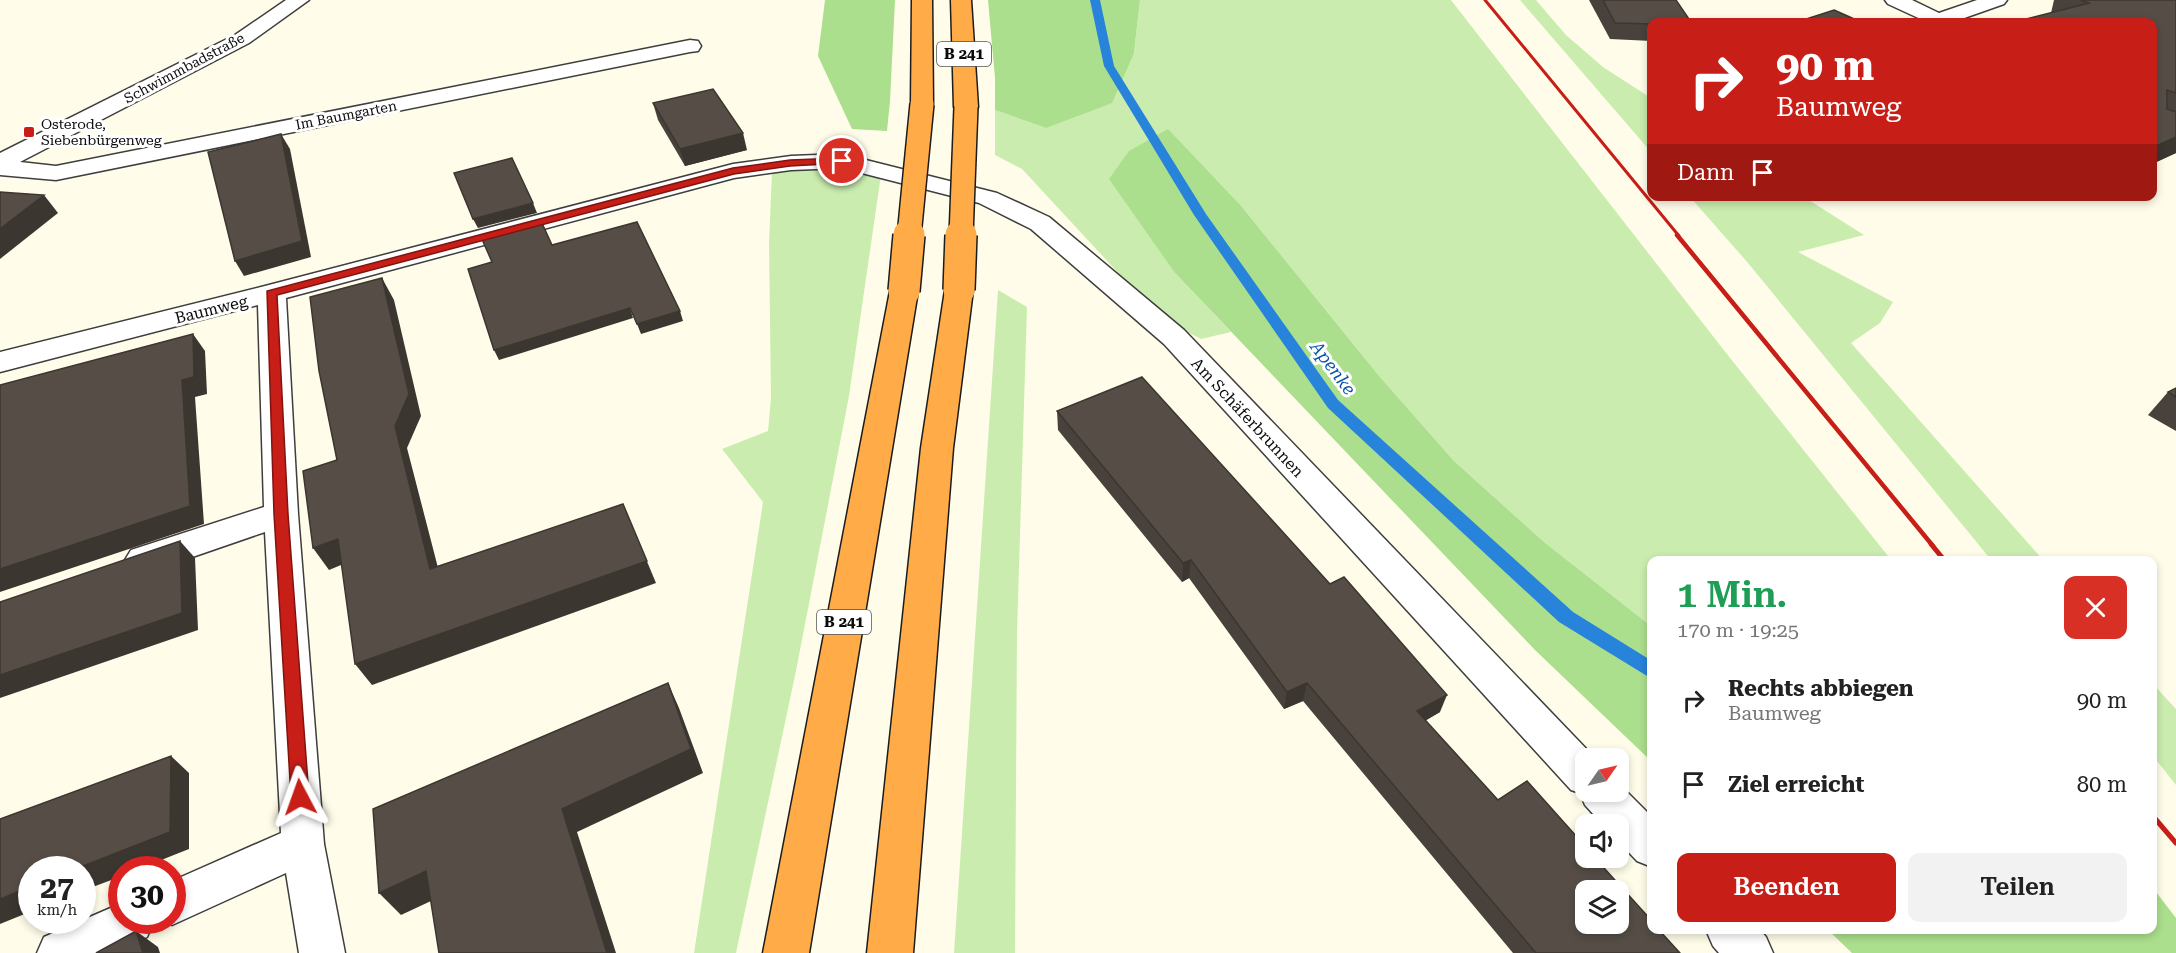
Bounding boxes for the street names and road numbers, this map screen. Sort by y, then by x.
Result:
street label: Schwimmbadstraße [121,29,247,106]
road number: B 241 [937,42,991,66]
street label: Im Baumgarten [294,97,398,133]
street label: Baumweg [173,291,250,328]
street label: Am Schäferbrunnen [1187,354,1308,481]
road number: B 241 [817,610,871,634]

